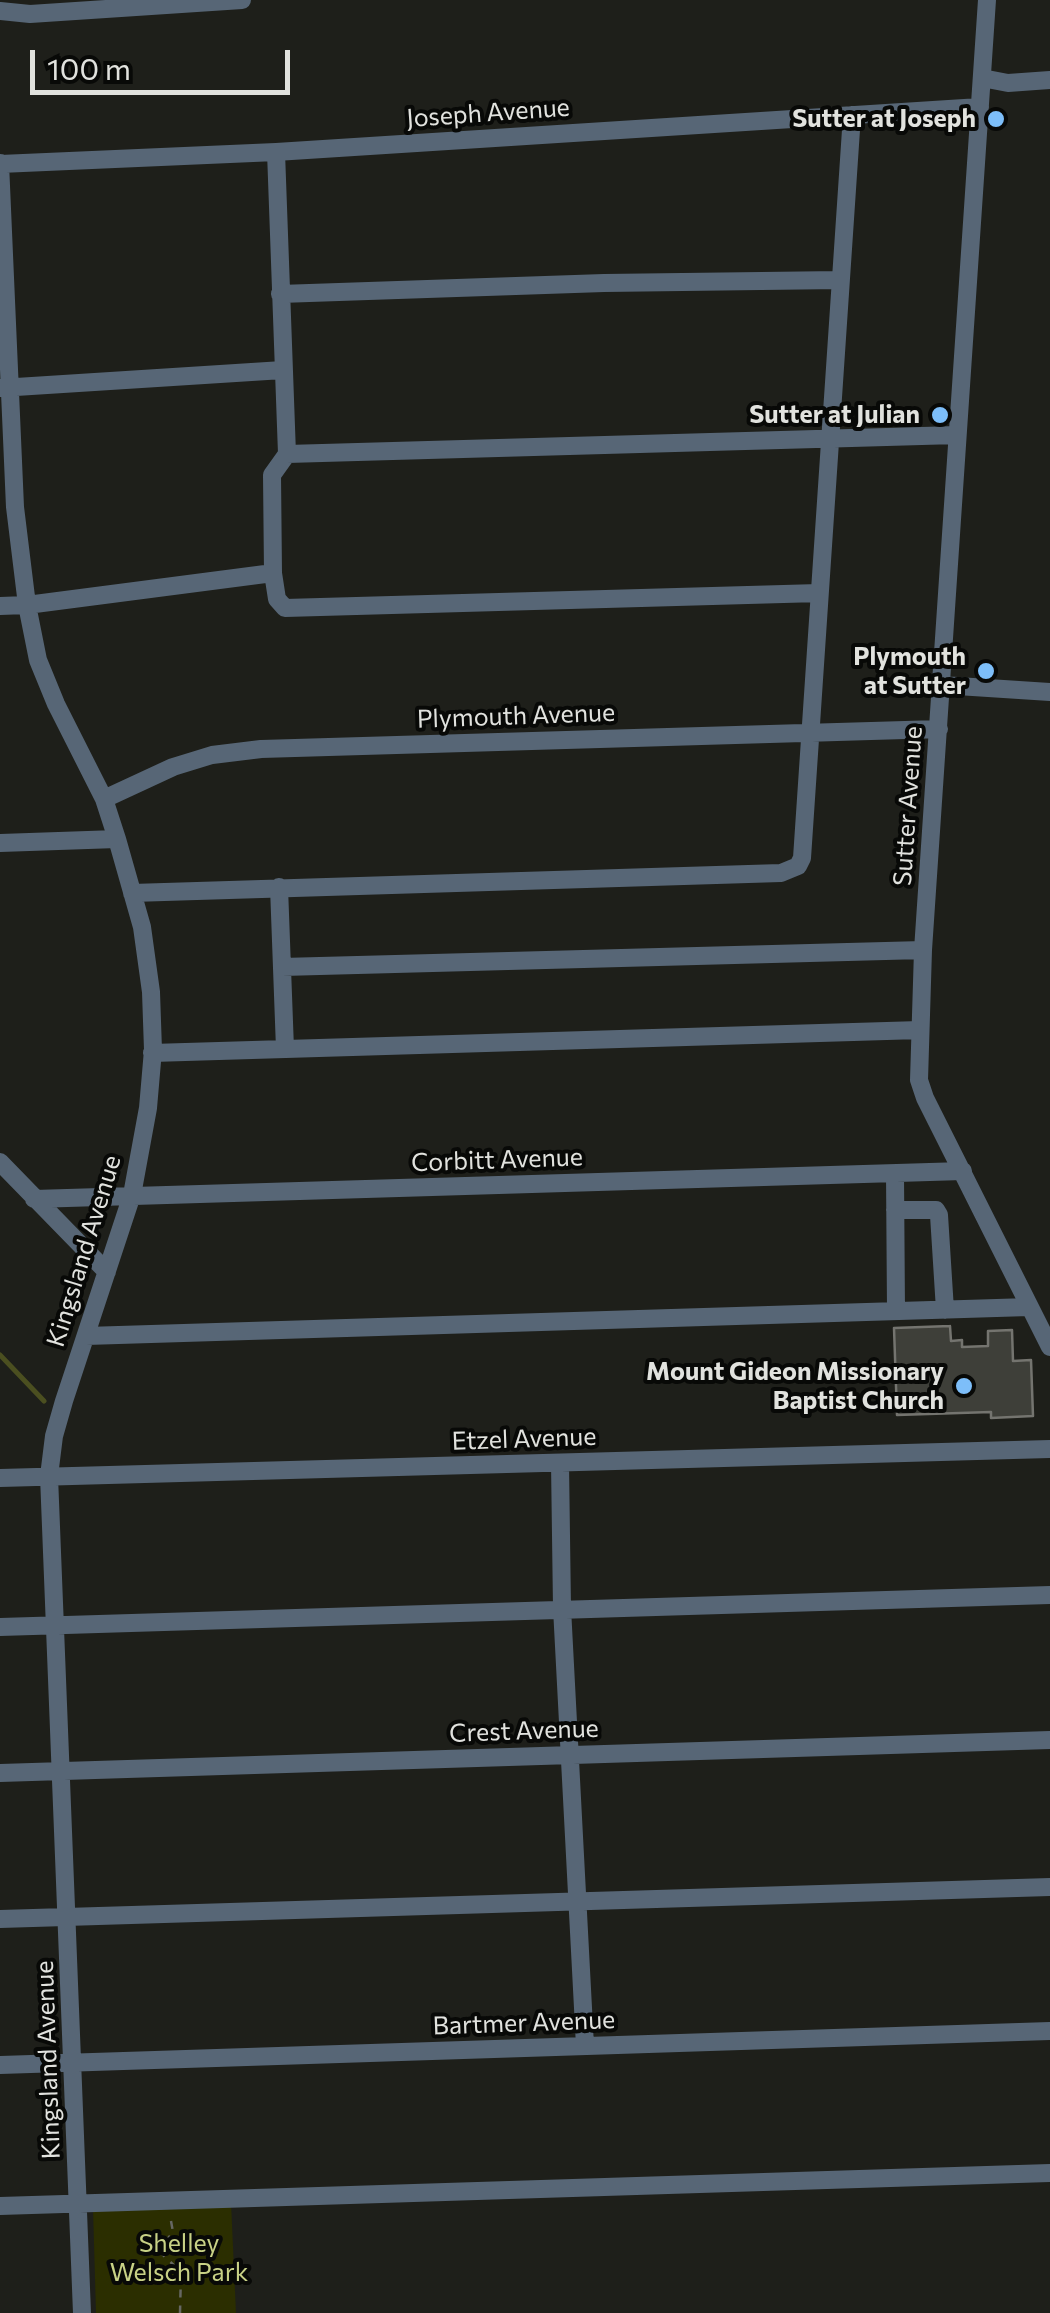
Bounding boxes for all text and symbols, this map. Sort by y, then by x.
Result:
scale bar [35,30,295,92]
text: 100 m [47,49,131,86]
street label: Joseph Avenue [405,92,571,134]
place label: Sutter at Joseph [792,104,976,134]
marker: Sutter at Joseph [985,108,1007,130]
place label: Sutter at Julian [749,400,920,430]
marker: Sutter at Julian [929,404,951,426]
place label: Plymouth at Sutter [853,642,966,701]
marker: Plymouth at Sutter [975,660,997,682]
street label: Plymouth Avenue [416,698,616,734]
street label: Sutter Avenue [887,725,929,887]
street label: Corbitt Avenue [411,1142,583,1178]
street label: Kingsland Avenue [41,1152,127,1350]
place label: Mount Gideon Missionary Baptist Church [646,1357,944,1416]
marker: Mount Gideon Missionary Baptist Church [953,1375,975,1397]
street label: Etzel Avenue [451,1421,597,1457]
street label: Crest Avenue [449,1713,599,1749]
street label: Kingsland Avenue [30,1960,66,2160]
street label: Bartmer Avenue [432,2005,616,2041]
park label: Shelley Welsch Park [110,2229,248,2288]

